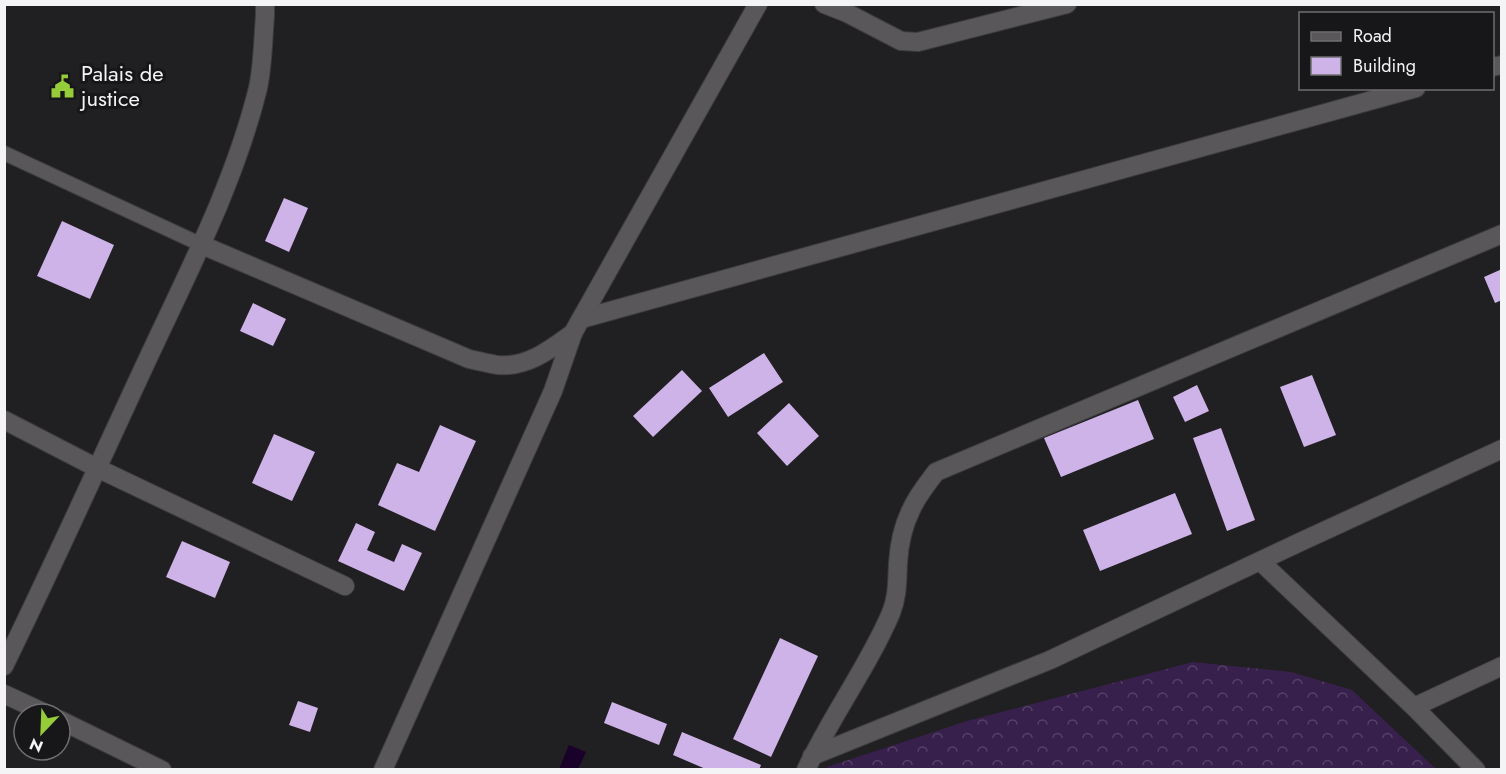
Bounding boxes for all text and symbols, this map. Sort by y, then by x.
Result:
legend [1299,12,1494,90]
text: Road [1353,23,1392,49]
text: Building [1353,53,1416,79]
place label: Palais de justice [79,57,164,114]
public building icon: Palais de justice [50,73,76,99]
north arrow [12,702,72,762]
text: N [26,732,47,758]

